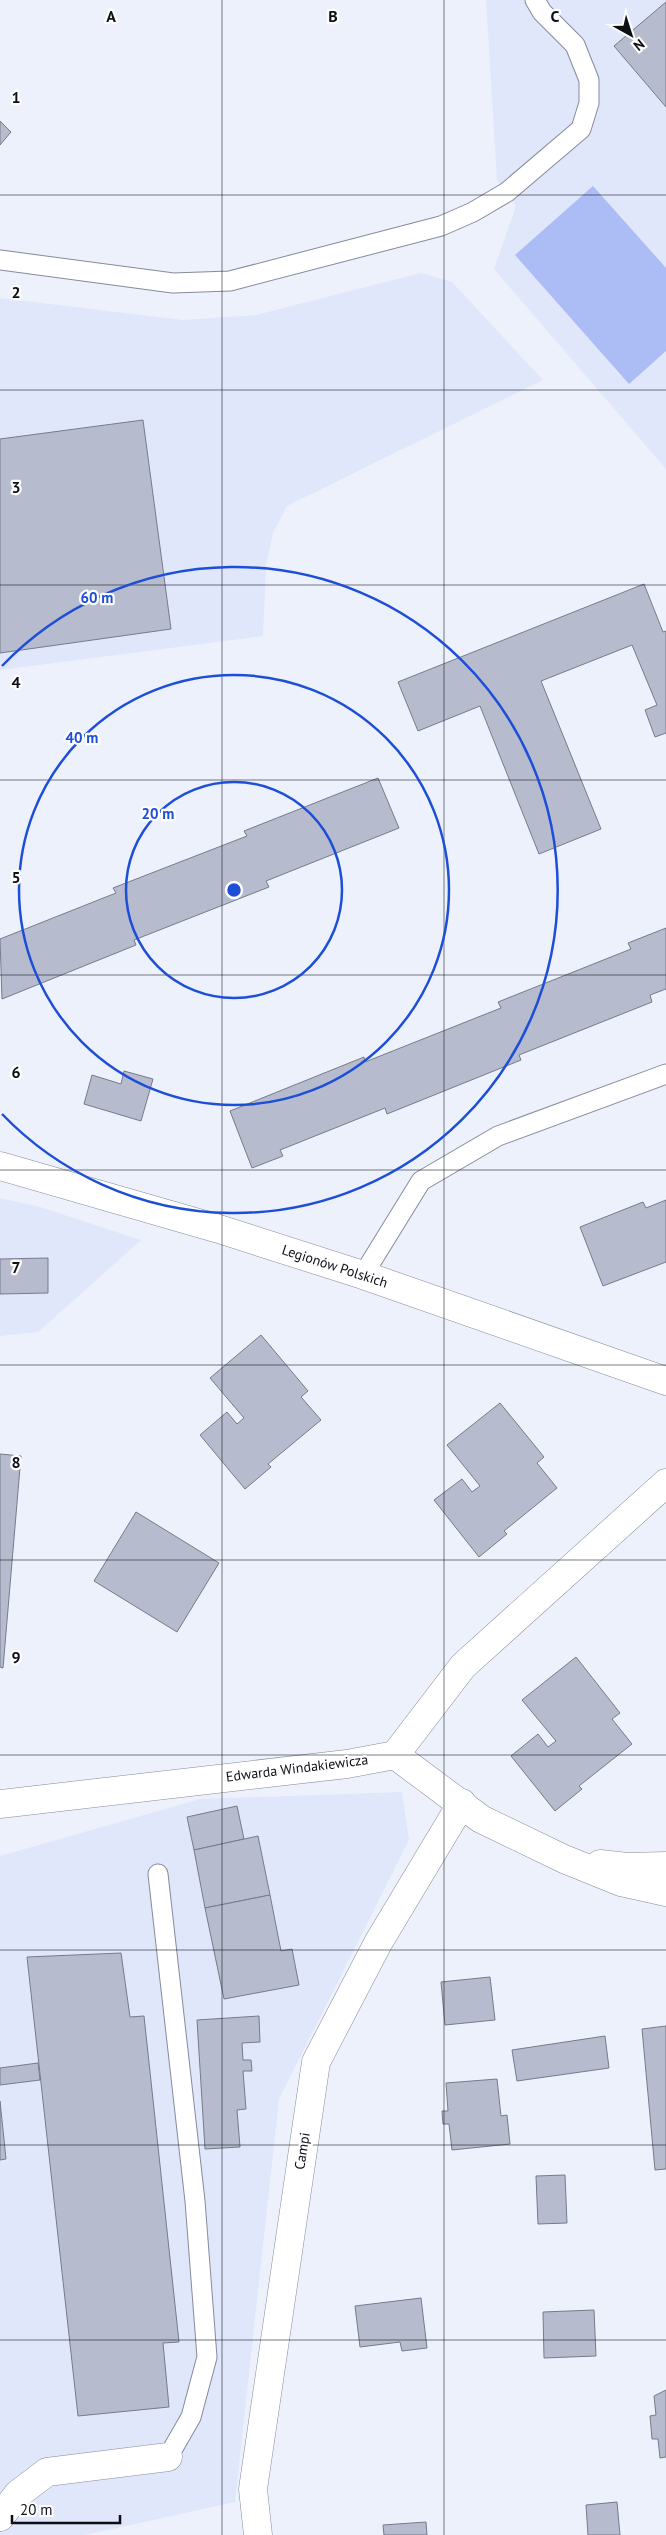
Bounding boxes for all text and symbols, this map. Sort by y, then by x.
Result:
text: A [106,6,116,26]
text: B [328,6,338,26]
text: C [551,6,560,26]
north arrow [606,10,656,60]
text: N [630,35,648,55]
text: 1 [11,87,21,107]
text: 2 [11,282,21,302]
text: 3 [11,477,21,497]
text: 60 m [81,588,113,607]
text: 4 [11,672,21,692]
text: 40 m [66,728,98,747]
text: 20 m [142,804,174,823]
text: 5 [11,867,21,887]
centre of rings [225,881,243,899]
text: 6 [11,1062,21,1082]
street label: Legionów Polskich [280,1240,390,1292]
text: 7 [11,1257,21,1277]
text: 8 [11,1452,21,1472]
text: 9 [11,1647,21,1667]
street label: Edwarda Windakiewicza [225,1750,369,1786]
street label: Campi [290,2131,314,2171]
scale bar [12,2492,120,2524]
text: 20 m [20,2500,53,2519]

